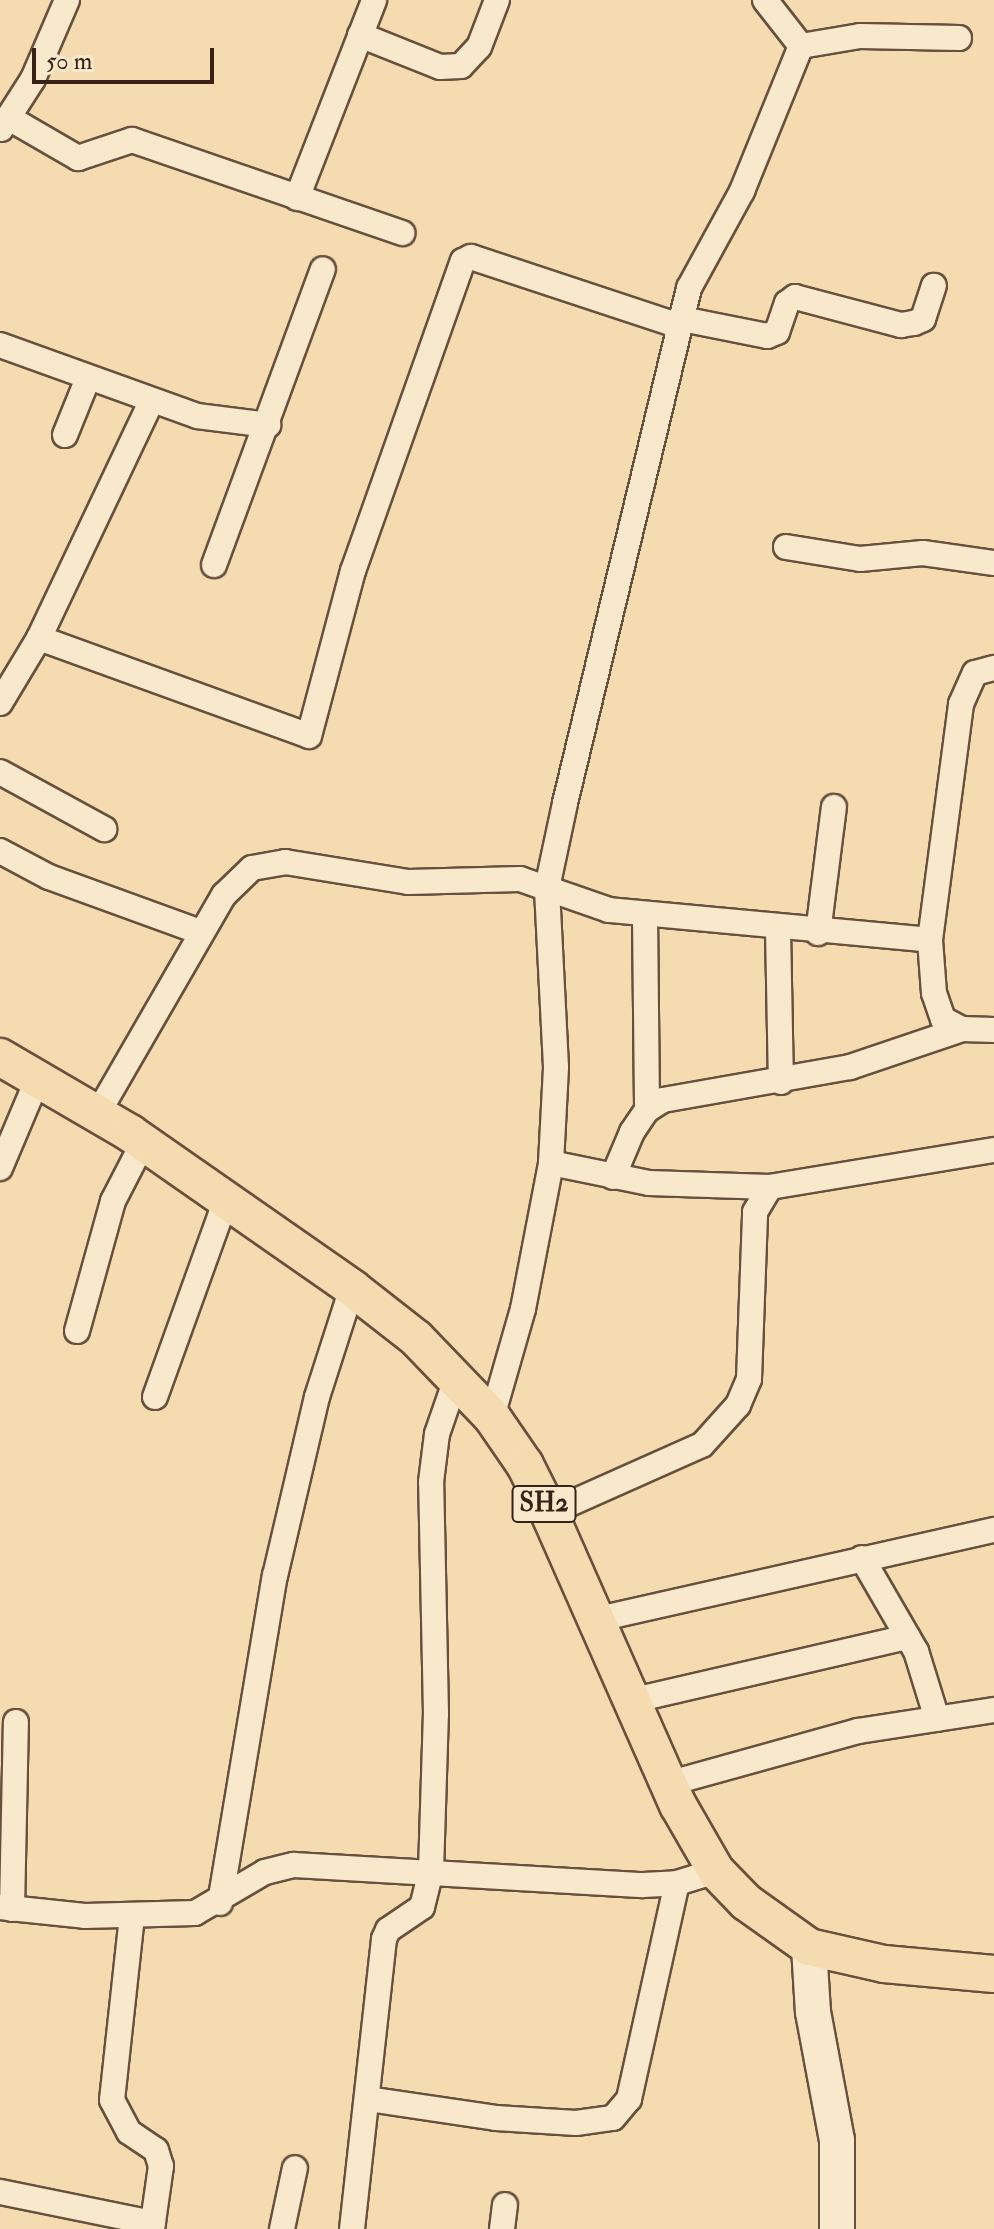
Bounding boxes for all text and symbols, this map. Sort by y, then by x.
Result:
scale bar [36,32,218,82]
text: 50 m [46,46,92,77]
road number: SH2 [510,1482,578,1526]

